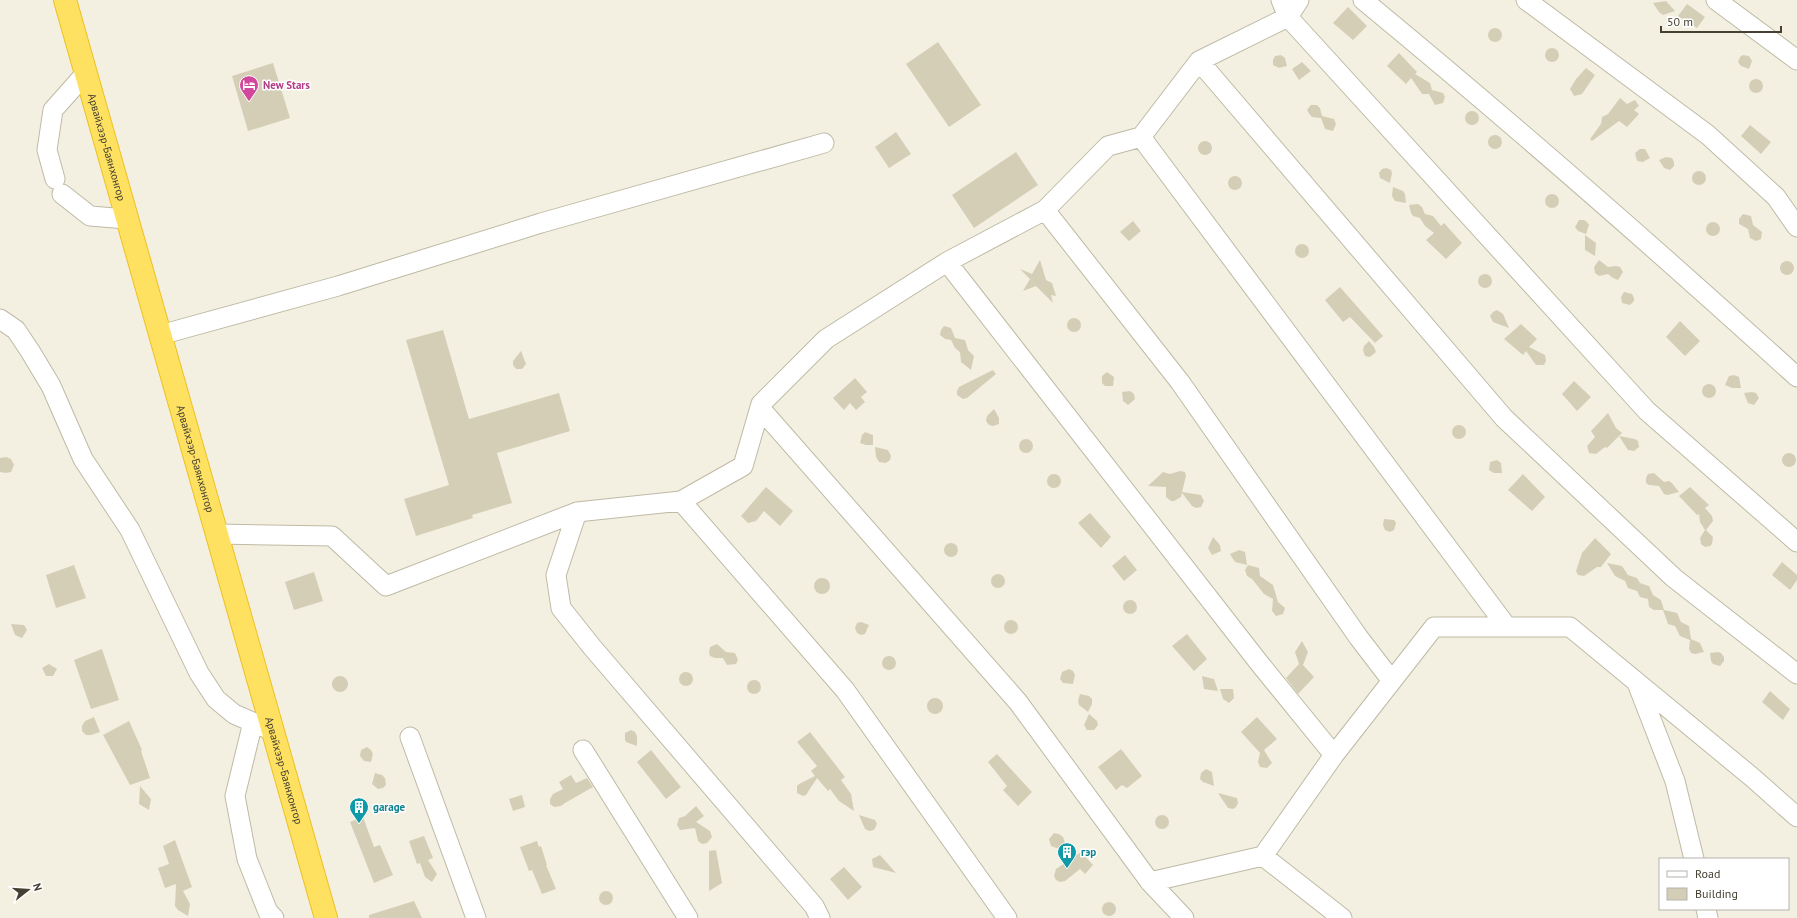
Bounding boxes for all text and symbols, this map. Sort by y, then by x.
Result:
scale bar [1661,8,1781,34]
text: 50 m [1667,14,1693,29]
hotel icon: New Stars [238,74,260,102]
place label: New Stars [263,78,310,92]
street label: Арвайхээр-Баянхонгор [85,92,129,203]
street label: Арвайхээр-Баянхонгор [174,404,217,514]
street label: Арвайхээр-Баянхонгор [262,715,306,826]
building icon: garage [348,796,370,824]
place label: garage [373,800,406,814]
building icon: гэр [1056,841,1078,869]
place label: гэр [1081,845,1096,859]
legend [1659,858,1789,910]
text: Road [1695,866,1720,881]
north arrow [8,870,48,910]
text: N [30,882,45,893]
text: Building [1695,886,1738,901]

